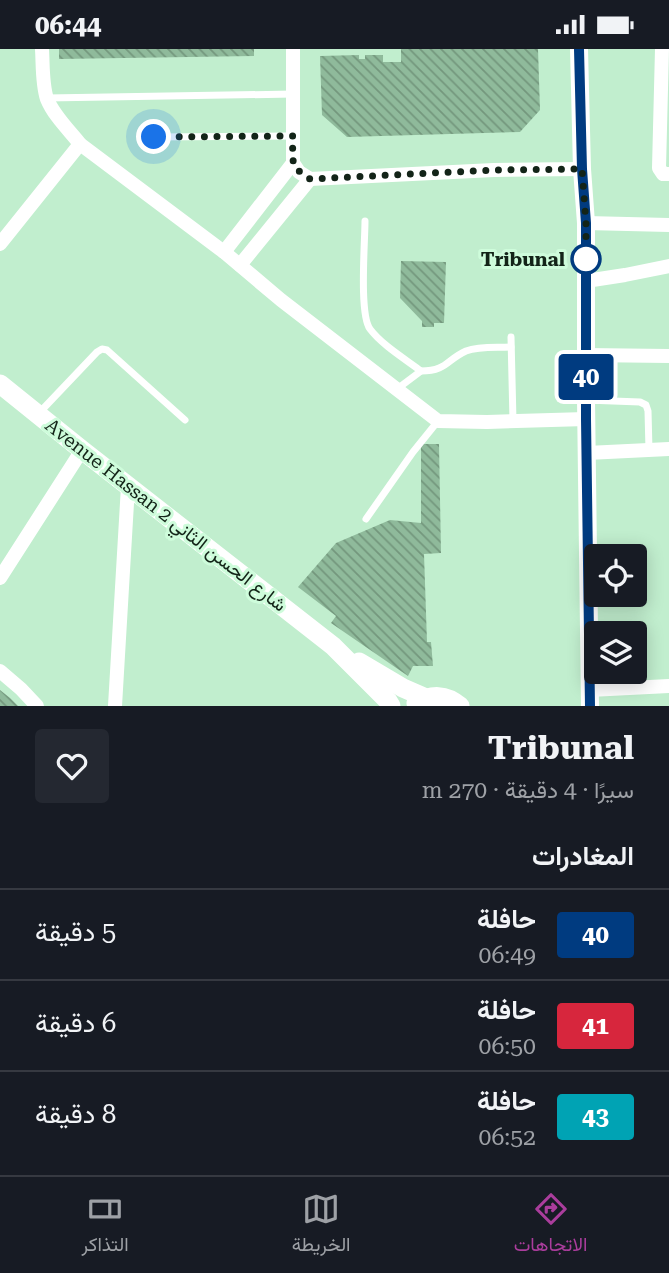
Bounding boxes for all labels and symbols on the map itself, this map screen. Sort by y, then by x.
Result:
your location [136,119,171,154]
marker: Tribunal [571,244,601,274]
place label: Tribunal [481,248,565,271]
line badge: 40 [554,354,618,400]
street label: Avenue Hassan 2 شارع الحسن الثاني [38,414,291,620]

